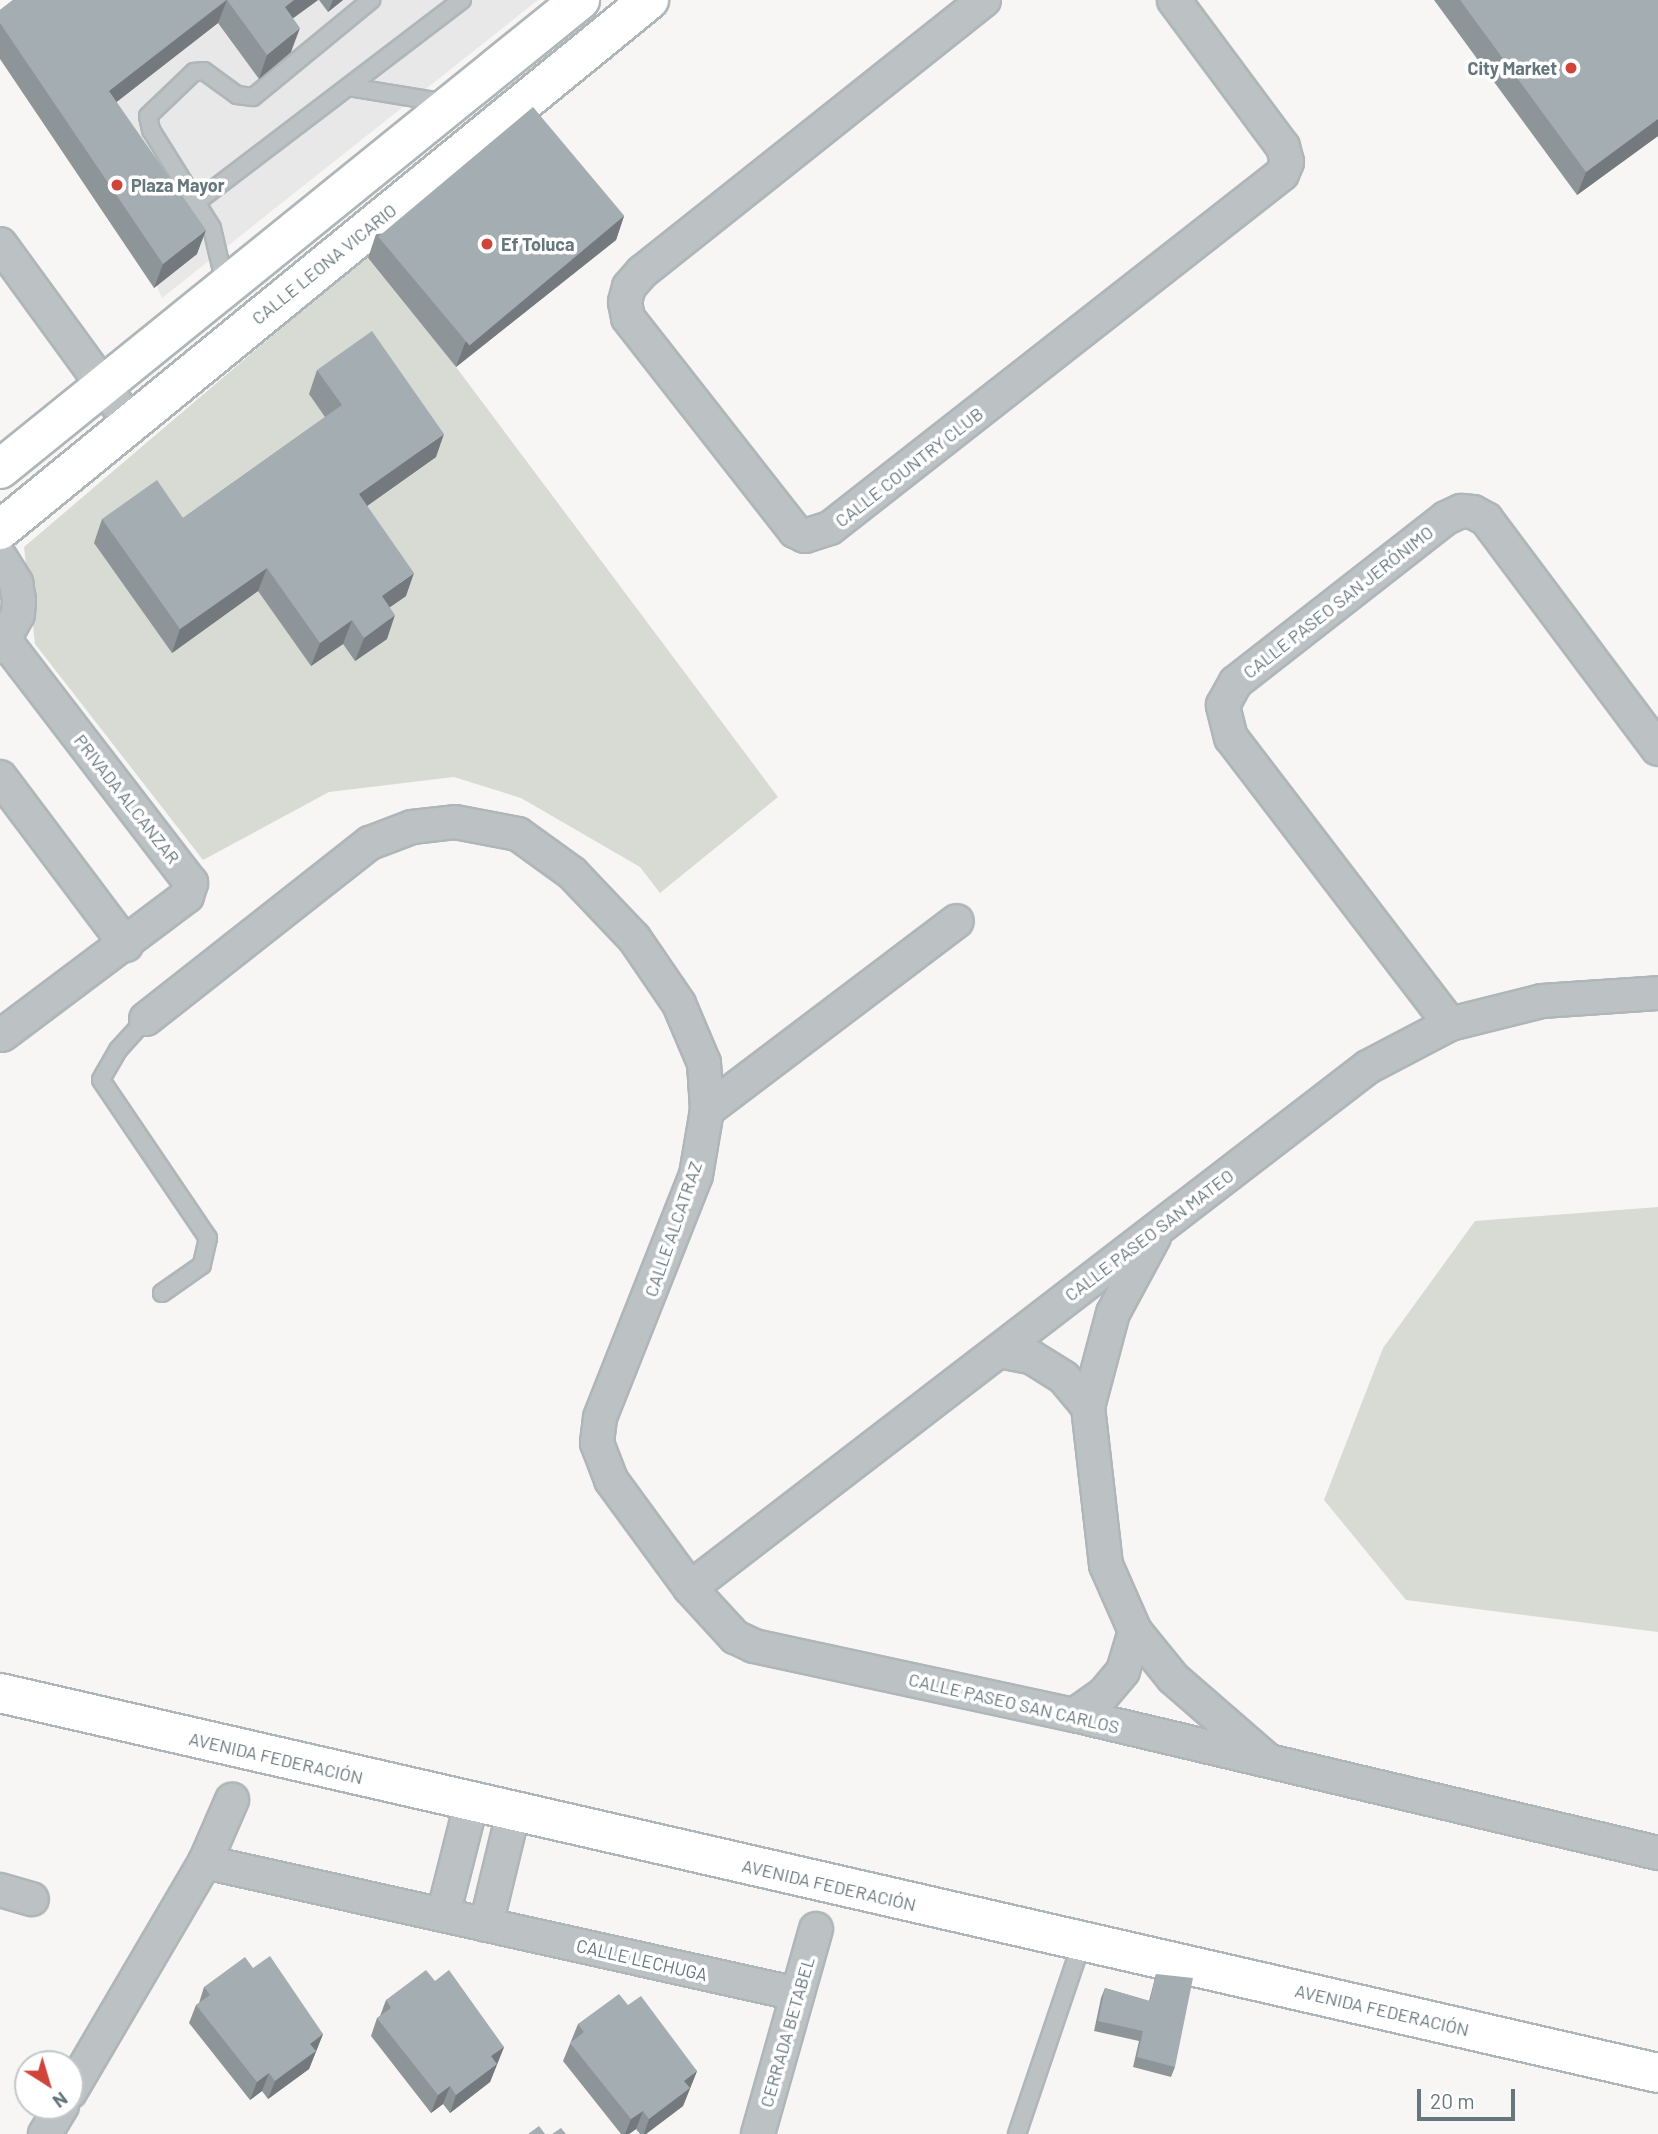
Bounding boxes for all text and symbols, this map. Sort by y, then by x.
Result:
place label: City Market [1467,57,1557,79]
marker: City Market [1563,60,1579,76]
place label: Plaza Mayor [131,174,225,196]
marker: Plaza Mayor [109,177,125,193]
street label: CALLE LEONA VICARIO [247,199,401,329]
place label: Ef Toluca [501,233,574,255]
marker: Ef Toluca [479,236,495,252]
street label: CALLE COUNTRY CLUB [831,403,987,531]
street label: CALLE PASEO SAN JERÓNIMO [1239,521,1437,683]
street label: PRIVADA ALCANZAR [70,730,184,868]
street label: CALLE ALCATRAZ [640,1159,706,1299]
street label: CALLE PASEO SAN MATEO [1060,1164,1238,1306]
street label: CALLE PASEO SAN CARLOS [907,1668,1121,1738]
street label: AVENIDA FEDERACIÓN [187,1727,365,1789]
street label: AVENIDA FEDERACIÓN [740,1854,918,1916]
street label: CALLE LECHUGA [574,1934,710,1986]
street label: CERRADA BETABEL [755,1954,819,2110]
street label: AVENIDA FEDERACIÓN [1293,1979,1471,2041]
north arrow [14,2050,84,2120]
scale bar [1420,2074,1518,2118]
text: N [49,2088,73,2114]
text: 20 m [1430,2088,1475,2113]

